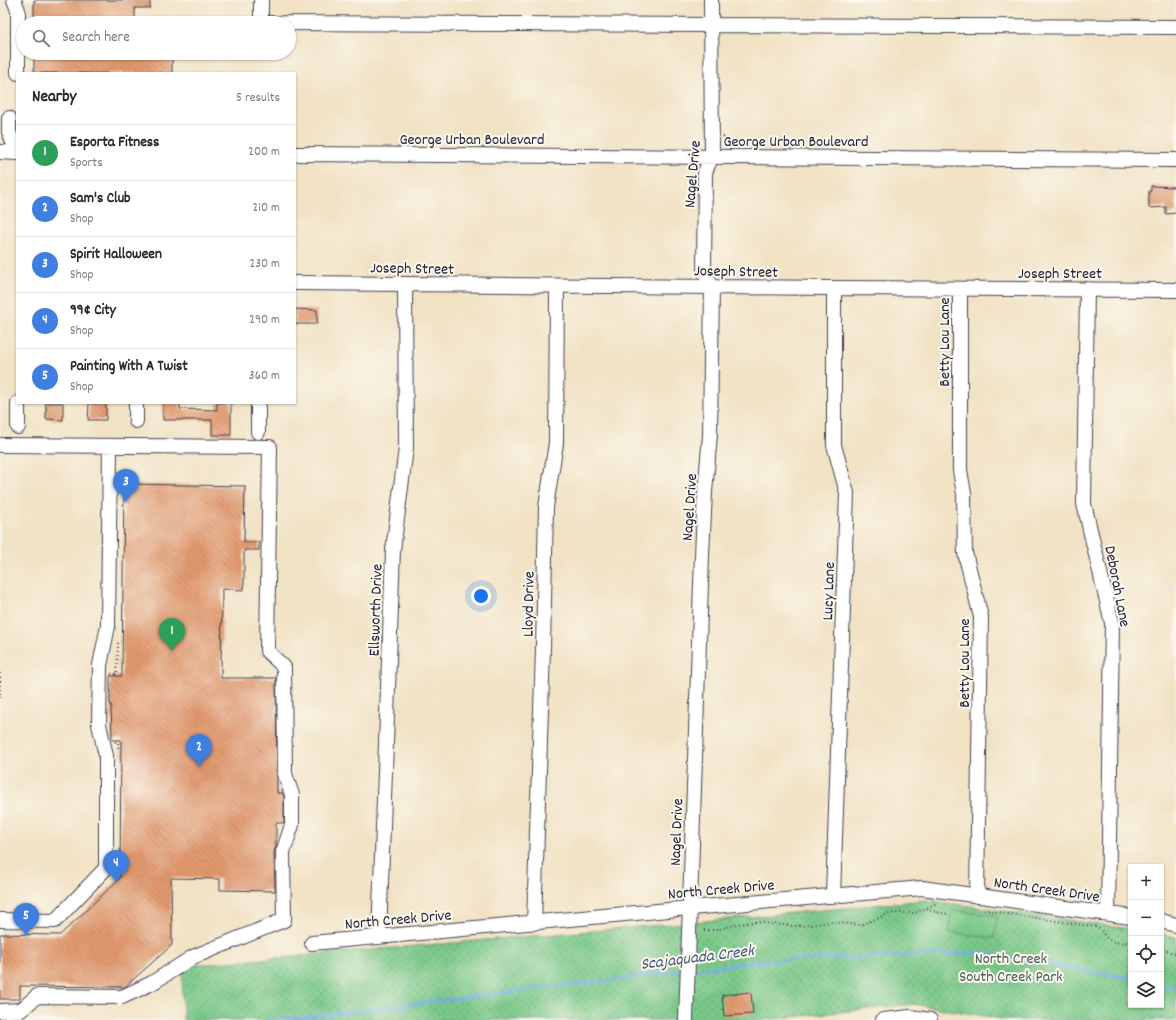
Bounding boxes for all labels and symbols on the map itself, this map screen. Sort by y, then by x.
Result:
street label: George Urban Boulevard [399,129,545,152]
street label: George Urban Boulevard [723,131,869,154]
street label: Nagel Drive [679,139,708,209]
street label: Joseph Street [370,257,454,282]
street label: Joseph Street [694,260,778,285]
street label: Joseph Street [1018,263,1102,286]
street label: Betty Lou Lane [934,297,957,387]
pin: 3 [113,469,139,502]
street label: Nagel Drive [677,473,704,542]
street label: Deborah Lane [1097,544,1136,629]
street label: Lucy Lane [817,561,842,621]
street label: Ellsworth Drive [363,563,390,657]
street label: Lloyd Drive [517,571,542,637]
your location [471,586,491,606]
pin: 1 [159,618,185,651]
street label: Betty Lou Lane [954,618,977,708]
pin: 2 [186,734,212,767]
street label: Nagel Drive [665,798,690,866]
pin: 4 [103,850,129,883]
street label: North Creek Drive [992,872,1101,909]
street label: North Creek Drive [667,874,775,907]
pin: 5 [13,903,39,936]
street label: North Creek Drive [344,904,452,937]
water label: Scajaquada Creek [639,940,757,978]
park label: North Creek South Creek Park [959,948,1063,989]

